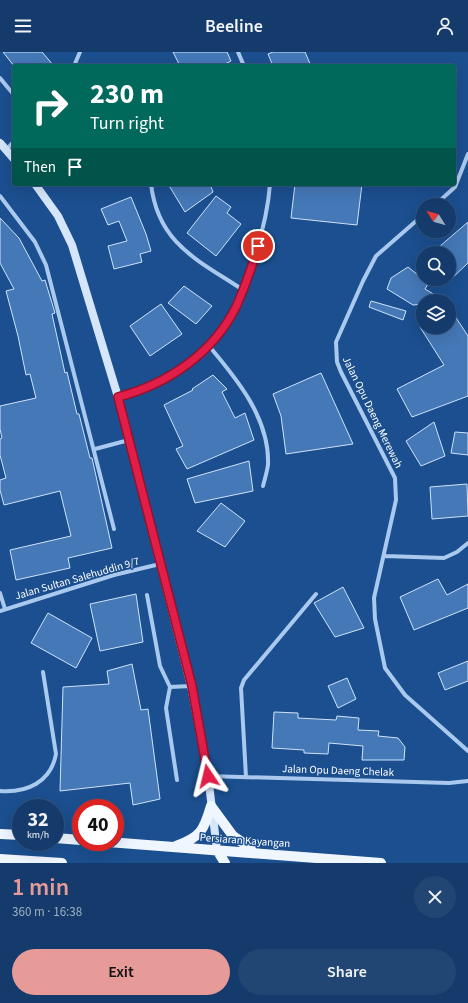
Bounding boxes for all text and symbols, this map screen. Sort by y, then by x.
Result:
text: Beeline [205,14,263,39]
icon: menu [12,15,34,37]
icon: person [434,15,456,37]
text: 230 m [90,74,164,114]
icon: right [24,80,76,132]
text: Turn right [90,111,164,136]
icon: arrive [64,156,86,178]
text: Then [24,157,56,178]
north arrow [416,198,456,238]
map controls [416,198,456,334]
pin [241,229,275,263]
icon: arrive [247,235,269,257]
button: search [416,246,456,286]
button: layers [416,294,456,334]
street label: Jalan Opu Daeng Merewah [339,354,406,471]
street label: Jalan Sultan Salehuddin 9/7 [13,554,141,603]
position arrow [187,755,229,797]
street label: Jalan Opu Daeng Chelak [282,761,395,780]
speed limit sign: 40 [72,799,124,851]
text: 32 [27,806,49,834]
text: km/h [27,828,49,842]
street label: Persiaran Kayangan [199,830,291,851]
text: 1 min [12,870,69,905]
button: close [414,876,456,918]
text: 360 m · 16:38 [12,903,82,921]
button: Exit [12,949,230,995]
button: Share [238,949,456,995]

